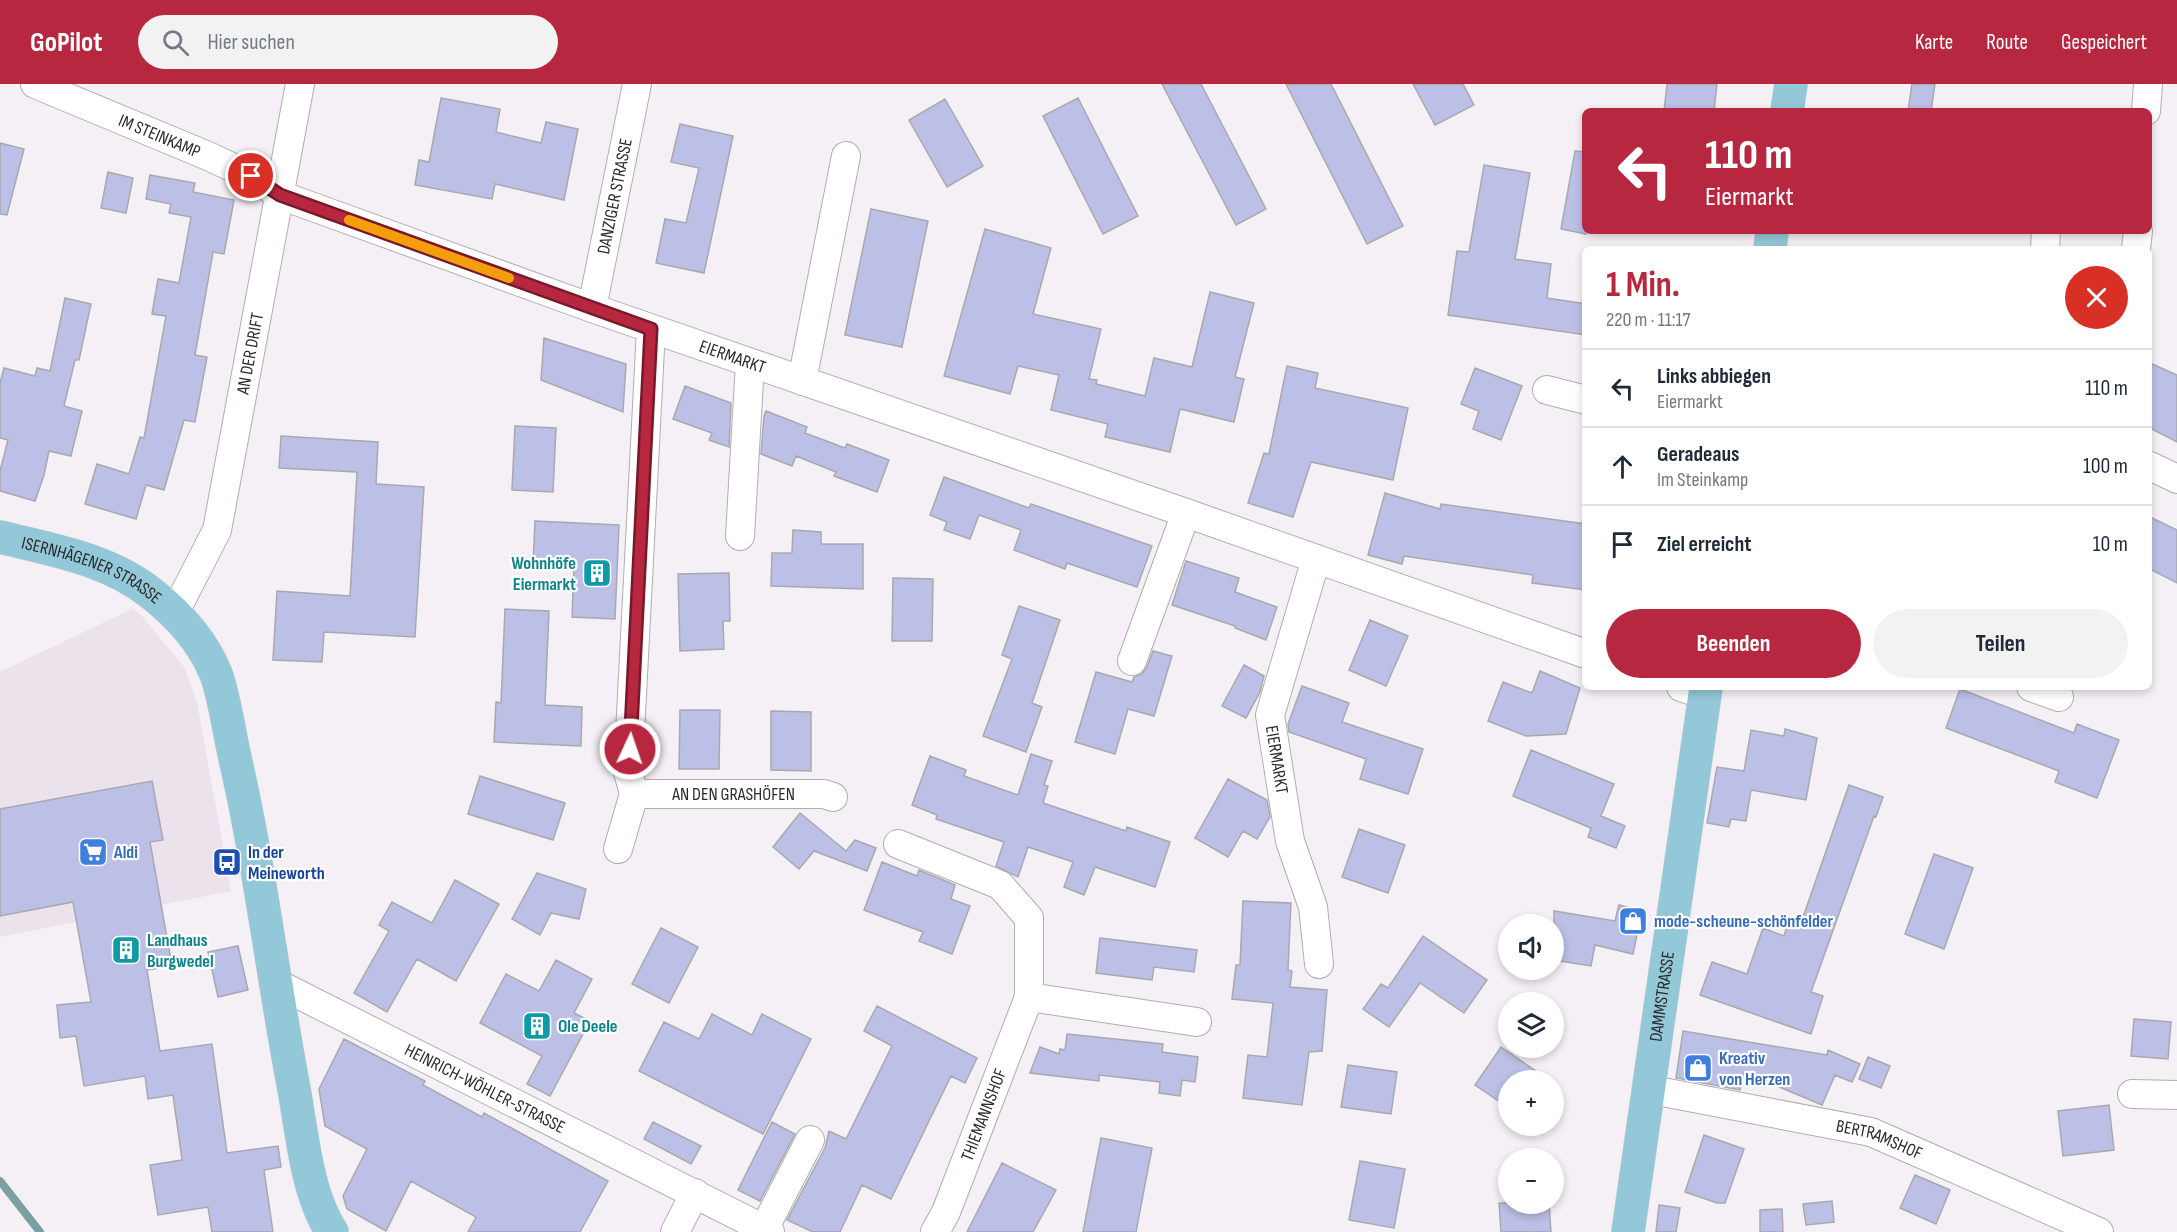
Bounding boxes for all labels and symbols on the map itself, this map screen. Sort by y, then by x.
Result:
street label: IM STEINKAMP [116,110,204,162]
street label: DANZIGER STRASSE [593,136,636,256]
pin [225,150,276,201]
street label: AN DER DRIFT [232,311,268,397]
street label: EIERMARKT [696,335,769,378]
street label: ISERNHÄGENER STRASSE [20,532,166,608]
place label: Wohnhöfe Eiermarkt [511,553,576,595]
building icon: Wohnhöfe Eiermarkt [581,557,613,589]
position arrow [598,717,662,781]
street label: EIERMARKT [1261,724,1293,796]
street label: AN DEN GRASHÖFEN [671,784,795,805]
supermarket icon: Aldi [77,836,109,868]
place label: Aldi [113,842,138,863]
place label: In der Meineworth [248,842,325,884]
bus stop icon: In der Meineworth [211,846,243,878]
shop icon: mode-scheune-schönfelder [1617,905,1649,937]
place label: mode-scheune-schönfelder [1654,911,1834,932]
place label: Landhaus Burgwedel [147,930,214,972]
building icon: Landhaus Burgwedel [110,934,142,966]
street label: DAMMSTRASSE [1645,950,1679,1043]
building icon: Ole Deele [521,1010,553,1042]
place label: Ole Deele [558,1016,618,1037]
street label: HEINRICH-WÖHLER-STRASSE [401,1039,569,1137]
place label: Kreativ von Herzen [1719,1048,1790,1090]
shop icon: Kreativ von Herzen [1682,1052,1714,1084]
street label: THIEMANNSHOF [957,1066,1011,1164]
street label: BERTRAMSHOF [1834,1115,1926,1164]

